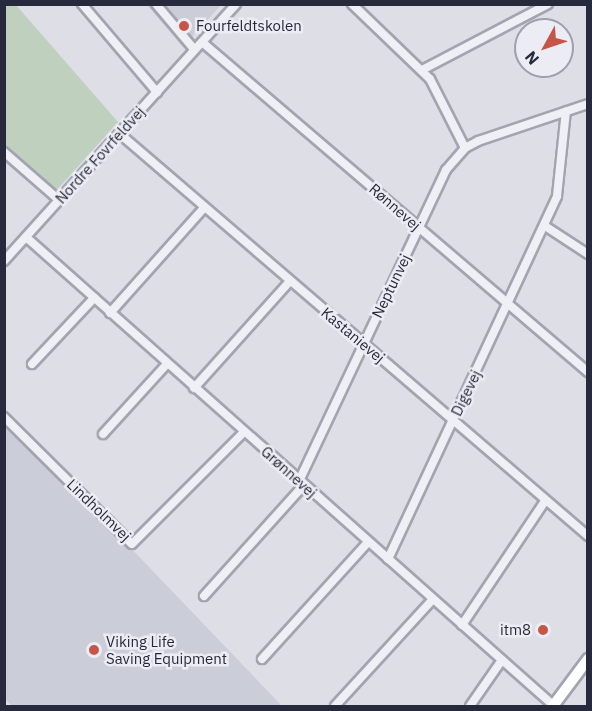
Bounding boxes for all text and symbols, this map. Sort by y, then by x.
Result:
place label: Fourfeldtskolen [196,17,302,35]
north arrow [514,18,574,78]
marker: Fourfeldtskolen [177,19,191,33]
text: N [520,47,543,69]
street label: Nordre Fovrfeldvej [52,103,148,207]
street label: Rønnevej [366,180,424,234]
street label: Neptunvej [368,251,414,321]
street label: Kastanievej [318,303,388,367]
street label: Digevej [447,367,485,419]
street label: Grønnevej [257,442,321,502]
street label: Lindholmvej [63,475,135,545]
place label: itm8 [500,621,531,639]
marker: itm8 [536,623,550,637]
place label: Viking Life Saving Equipment [106,632,227,667]
marker: Viking Life Saving Equipment [87,643,101,657]

